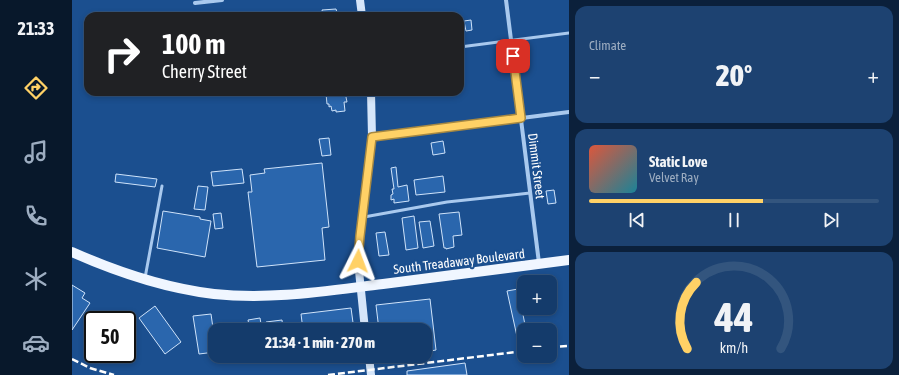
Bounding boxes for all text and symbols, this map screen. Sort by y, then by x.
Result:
text: 21:33 [17,18,55,39]
icon: right [96,28,148,80]
text: 100 m [162,28,225,60]
text: Climate [589,38,626,53]
pin [496,39,530,73]
icon: arrive [502,45,524,67]
text: 20° [716,58,752,92]
text: Cherry Street [162,61,247,82]
text: − [589,62,600,88]
text: + [868,62,879,88]
icon: directions [22,74,50,102]
street label: Dimmit Street [525,132,548,200]
icon: music [22,138,50,166]
text: Static Love [649,153,708,170]
text: Velvet Ray [649,170,699,185]
icon: phone [22,202,50,230]
icon: previous [626,209,648,231]
icon: pause [723,209,745,231]
icon: next [820,209,842,231]
position arrow [337,240,379,282]
street label: South Treadaway Boulevard [392,246,526,277]
icon: climate [22,265,50,293]
map controls [517,275,557,363]
button: + [517,275,557,315]
text: 44 [713,292,754,340]
speed limit sign: 50 [84,311,136,363]
button: − [517,323,557,363]
icon: car [22,329,50,357]
text: 21:34 · 1 min · 270 m [265,334,375,351]
text: km/h [720,339,748,355]

